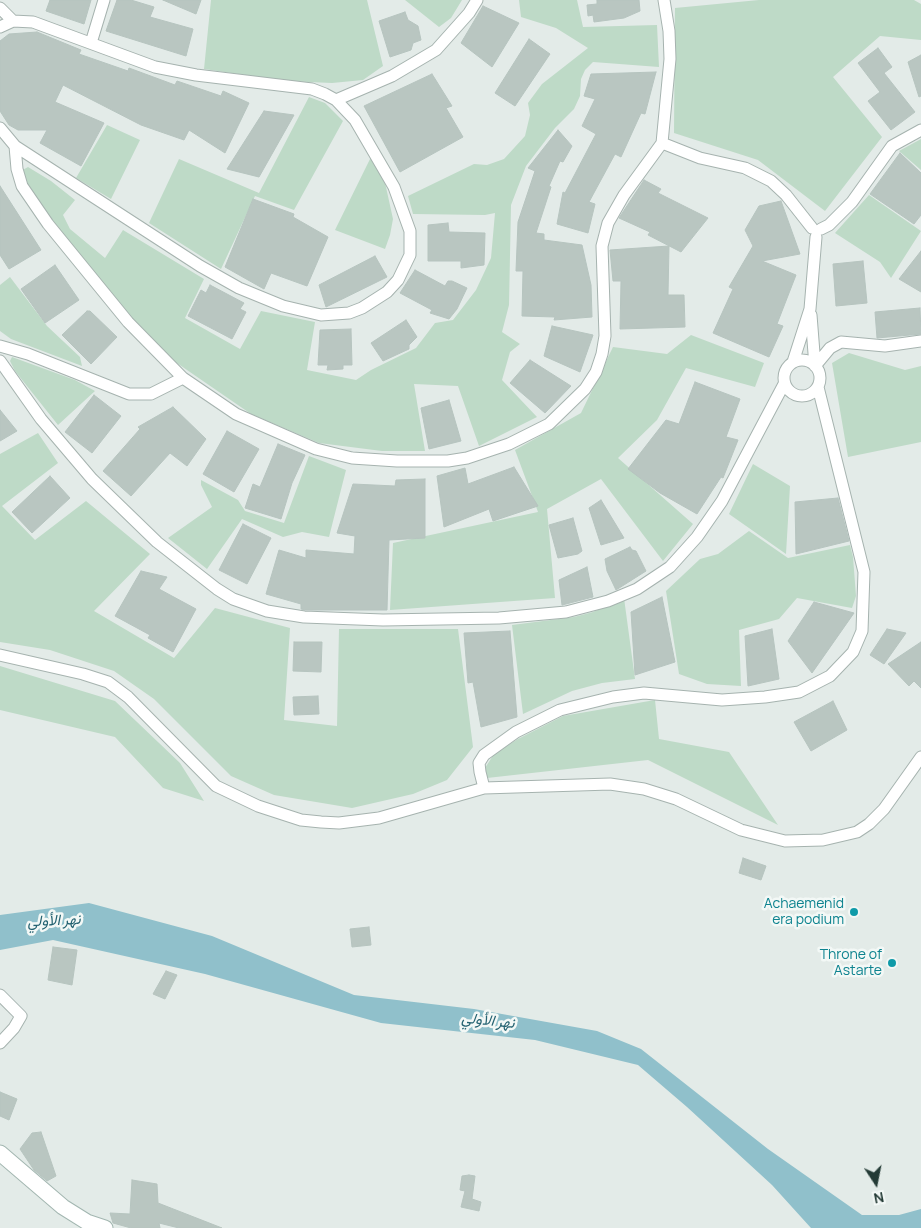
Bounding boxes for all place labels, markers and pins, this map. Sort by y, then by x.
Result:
place label: Achaemenid era podium [764,896,844,929]
marker: Achaemenid era podium [848,906,860,918]
place label: Throne of Astarte [820,947,882,980]
marker: Throne of Astarte [886,957,898,969]

